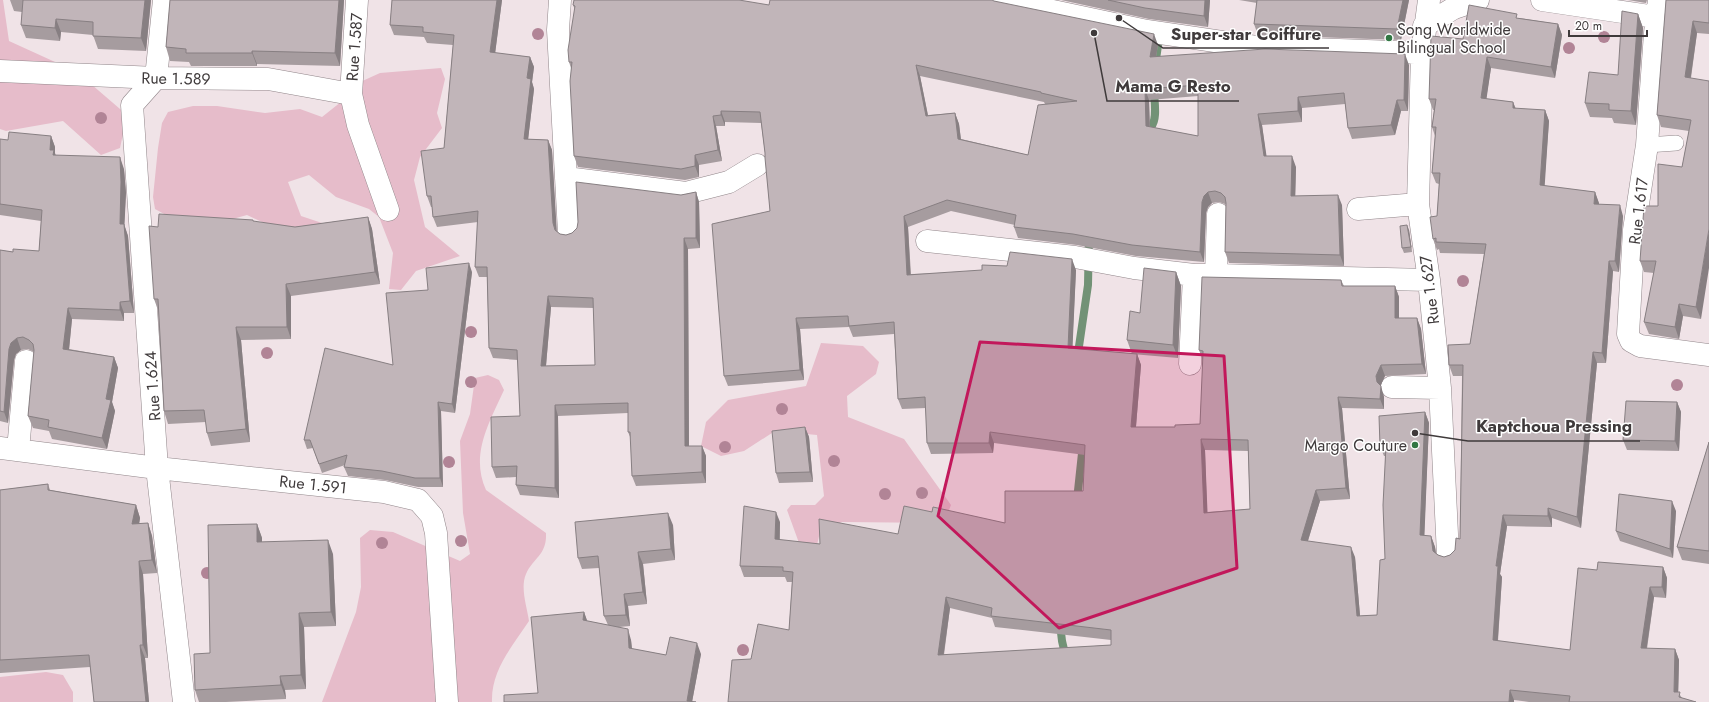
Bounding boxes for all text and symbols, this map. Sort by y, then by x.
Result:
street label: Rue 1.587 [341,12,368,82]
scale bar [1569,12,1647,38]
text: 20 m [1575,17,1602,35]
place label: Song Worldwide Bilingual School [1397,18,1511,59]
callout: Super-star Coiffure [1163,19,1329,48]
text: Super-star Coiffure [1171,22,1321,46]
marker: Song Worldwide Bilingual School [1384,33,1394,43]
street label: Rue 1.589 [141,66,211,91]
callout: Mama G Resto [1107,72,1239,101]
text: Mama G Resto [1115,74,1231,98]
street label: Rue 1.617 [1623,176,1654,246]
street label: Rue 1.627 [1414,254,1445,326]
street label: Rue 1.624 [139,350,166,422]
callout: Kaptchoua Pressing [1468,412,1640,441]
text: Kaptchoua Pressing [1476,414,1632,438]
place label: Margo Couture [1305,434,1407,457]
marker: Margo Couture [1410,440,1420,450]
street label: Rue 1.591 [278,470,348,499]

